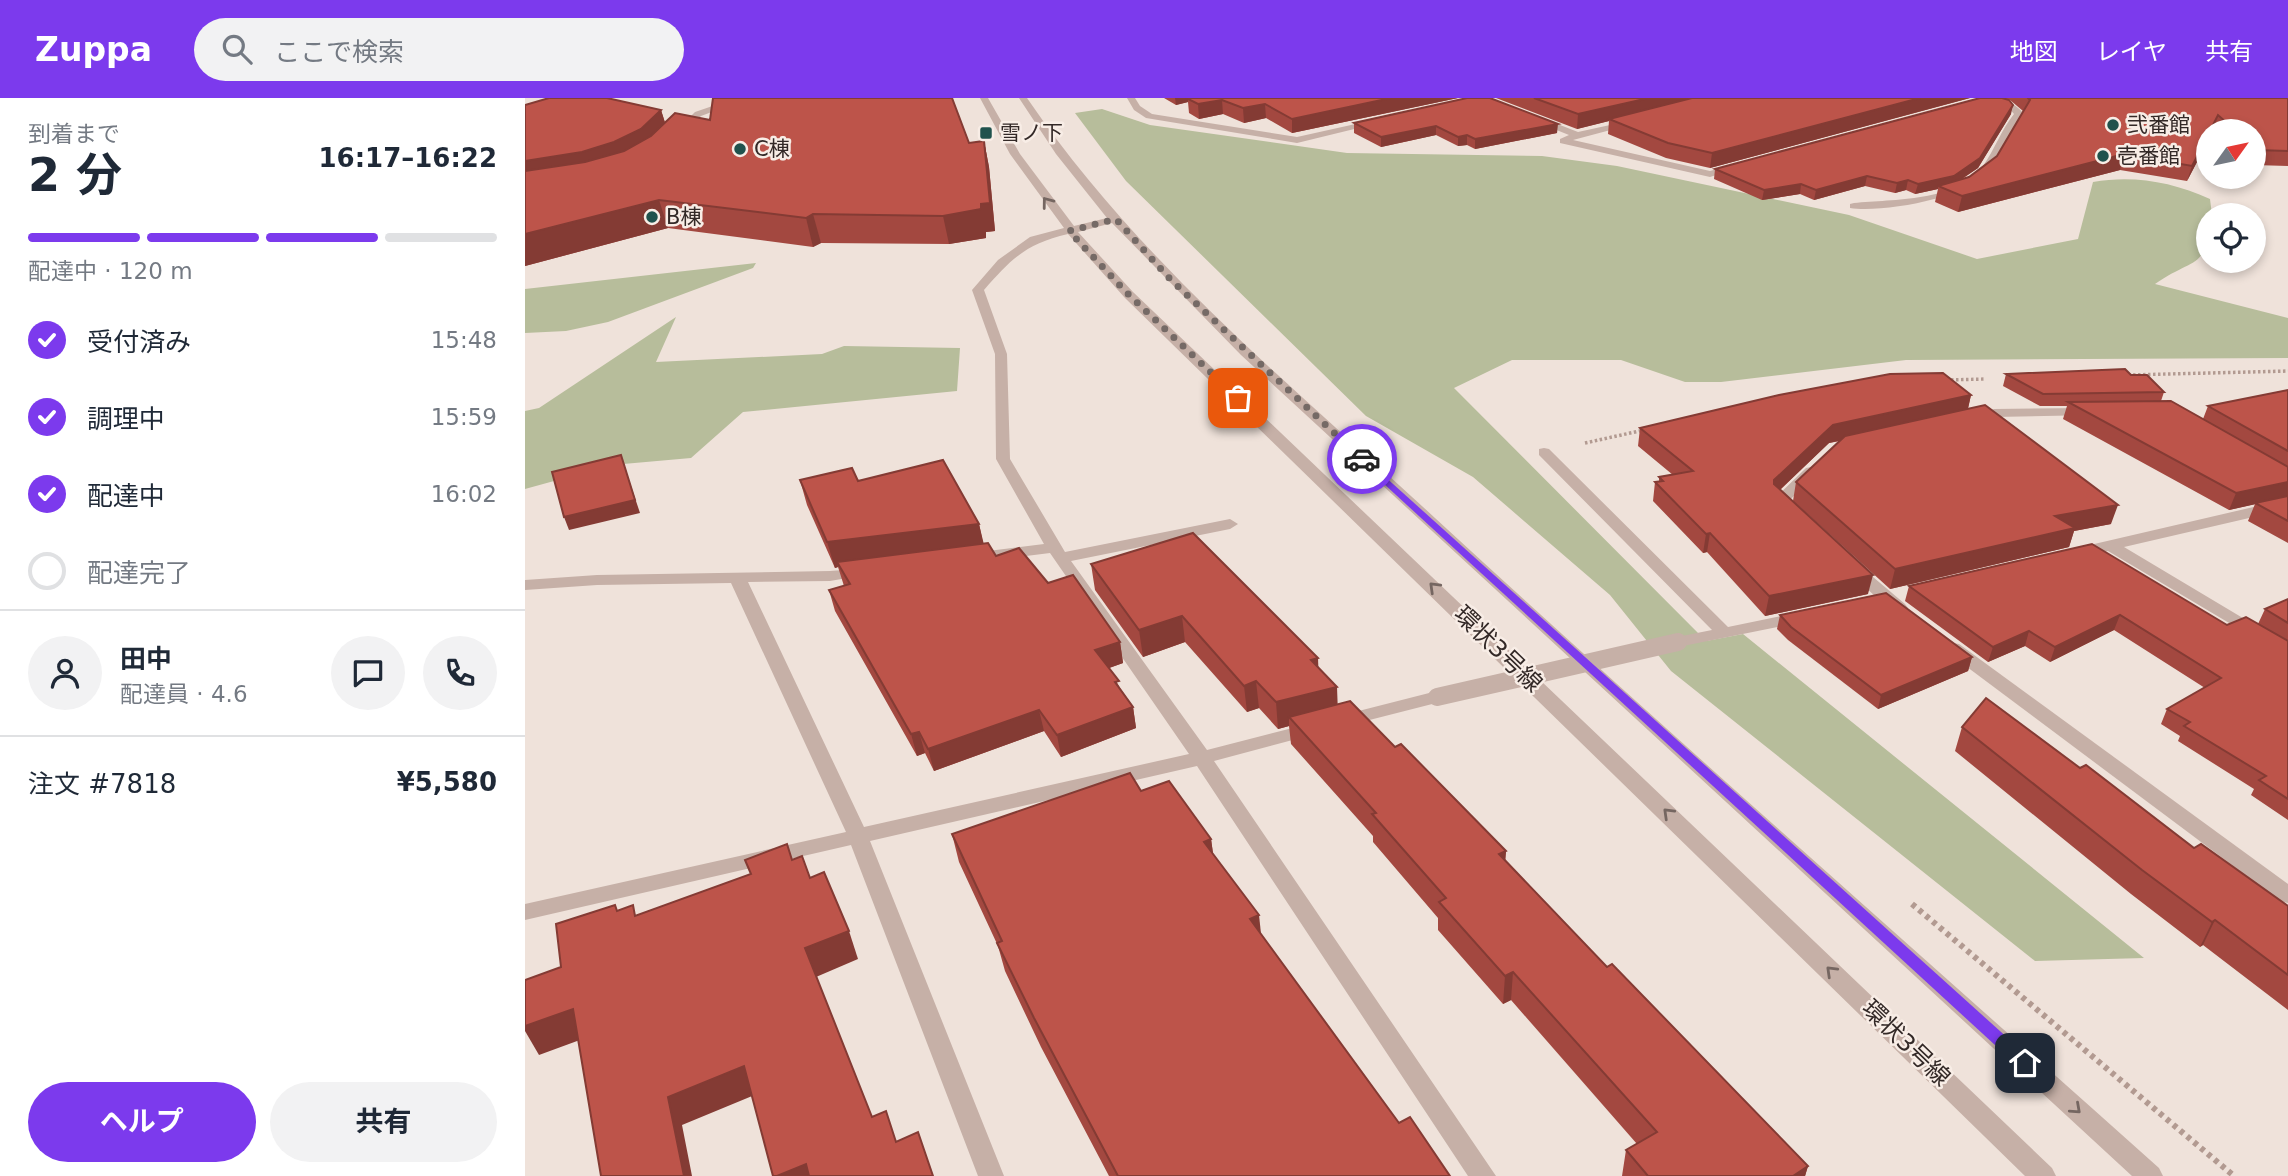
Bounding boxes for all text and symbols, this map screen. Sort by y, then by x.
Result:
search box [194,18,684,81]
text: Zuppa [35,30,152,69]
icon: search [218,30,256,68]
text: ここで検索 [274,37,404,67]
text: 地図 [2010,38,2058,66]
text: レイヤ [2096,38,2167,66]
text: 共有 [2205,38,2253,66]
place label: 弐番館 [2127,113,2190,137]
marker: 弐番館 [2105,117,2121,133]
north arrow [2196,119,2266,189]
map controls [2196,119,2266,273]
text: 到着まで [28,121,120,147]
place label: 雪ノ下 [1000,121,1063,145]
marker: 雪ノ下 [978,125,994,141]
place label: C棟 [754,137,790,161]
marker: C棟 [732,141,748,157]
text: 16:17–16:22 [318,143,497,173]
place label: 壱番館 [2117,144,2180,168]
text: 2 分 [28,148,122,202]
marker: 壱番館 [2095,148,2111,164]
one-way arrow [1043,197,1055,210]
button: locate [2196,203,2266,273]
place label: B棟 [666,205,701,229]
marker: B棟 [644,209,660,225]
text: 配達中 · 120 m [28,258,193,284]
icon: check [28,321,66,359]
text: 受付済み [87,327,191,357]
text: 15:48 [431,327,497,353]
pin [1208,368,1268,428]
icon: bag [1219,379,1257,417]
icon: check [28,398,66,436]
text: 調理中 [87,404,165,434]
text: 15:59 [431,404,497,430]
courier [1327,424,1397,494]
icon: car [1343,440,1381,478]
icon: check [28,475,66,513]
text: 配達中 [87,481,165,511]
text: 16:02 [431,481,497,507]
text: 配達完了 [87,558,191,588]
one-way arrow [1429,582,1442,595]
street label: 環状3号線 [1448,600,1548,698]
button: person [28,636,102,710]
button: chat [331,636,405,710]
button: phone [423,636,497,710]
text: 田中 [120,644,172,674]
text: 配達員 · 4.6 [120,681,248,707]
text: ¥5,580 [397,767,497,797]
text: 注文 #7818 [28,769,176,799]
one-way arrow [1663,809,1676,822]
one-way arrow [1826,967,1839,980]
street label: 環状3号線 [1856,994,1956,1092]
pin [1995,1033,2055,1093]
icon: home [2006,1044,2044,1082]
button: ヘルプ [28,1082,256,1162]
button: 共有 [270,1082,497,1162]
one-way arrow [2068,1101,2081,1113]

